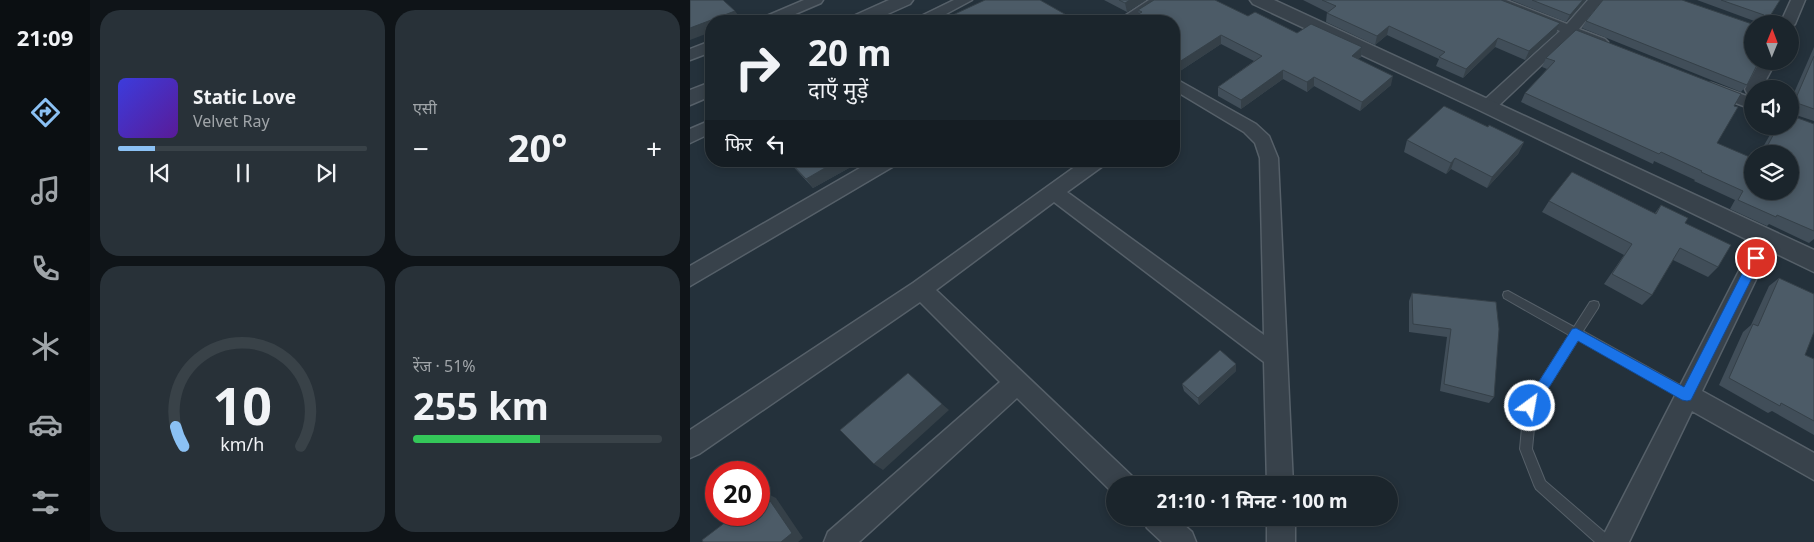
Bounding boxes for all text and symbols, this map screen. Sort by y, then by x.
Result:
north arrow [1744,15,1799,70]
map controls [1744,15,1799,200]
text: 21:09 [17,22,73,52]
text: 20 m [808,29,891,76]
icon: right [725,35,790,100]
text: दाएँ मुड़ें [808,74,868,104]
button: sound [1744,80,1799,135]
text: Static Love [193,84,296,110]
icon: directions [28,95,63,130]
text: एसी [413,97,437,119]
text: Velvet Ray [193,110,270,132]
text: 20° [508,121,567,173]
text: − [413,129,429,167]
text: + [646,129,662,167]
icon: left [762,130,790,158]
text: फिर [725,131,752,157]
button: layers [1744,145,1799,200]
icon: previous [146,159,174,187]
icon: pause [229,159,257,187]
icon: next [312,159,340,187]
icon: music [28,173,63,208]
pin [1735,237,1777,279]
icon: arrive [1742,244,1770,272]
icon: phone [28,251,63,286]
icon: climate [28,329,63,364]
text: रेंज · 51% [413,355,476,377]
text: 10 [213,369,272,440]
text: 255 km [413,379,549,431]
position arrow [1503,379,1555,431]
icon: car [28,407,63,442]
text: km/h [221,432,264,456]
speed limit sign: 20 [705,461,770,526]
icon: filters [28,485,63,520]
text: 21:10 · 1 मिनट · 100 m [1156,488,1348,514]

